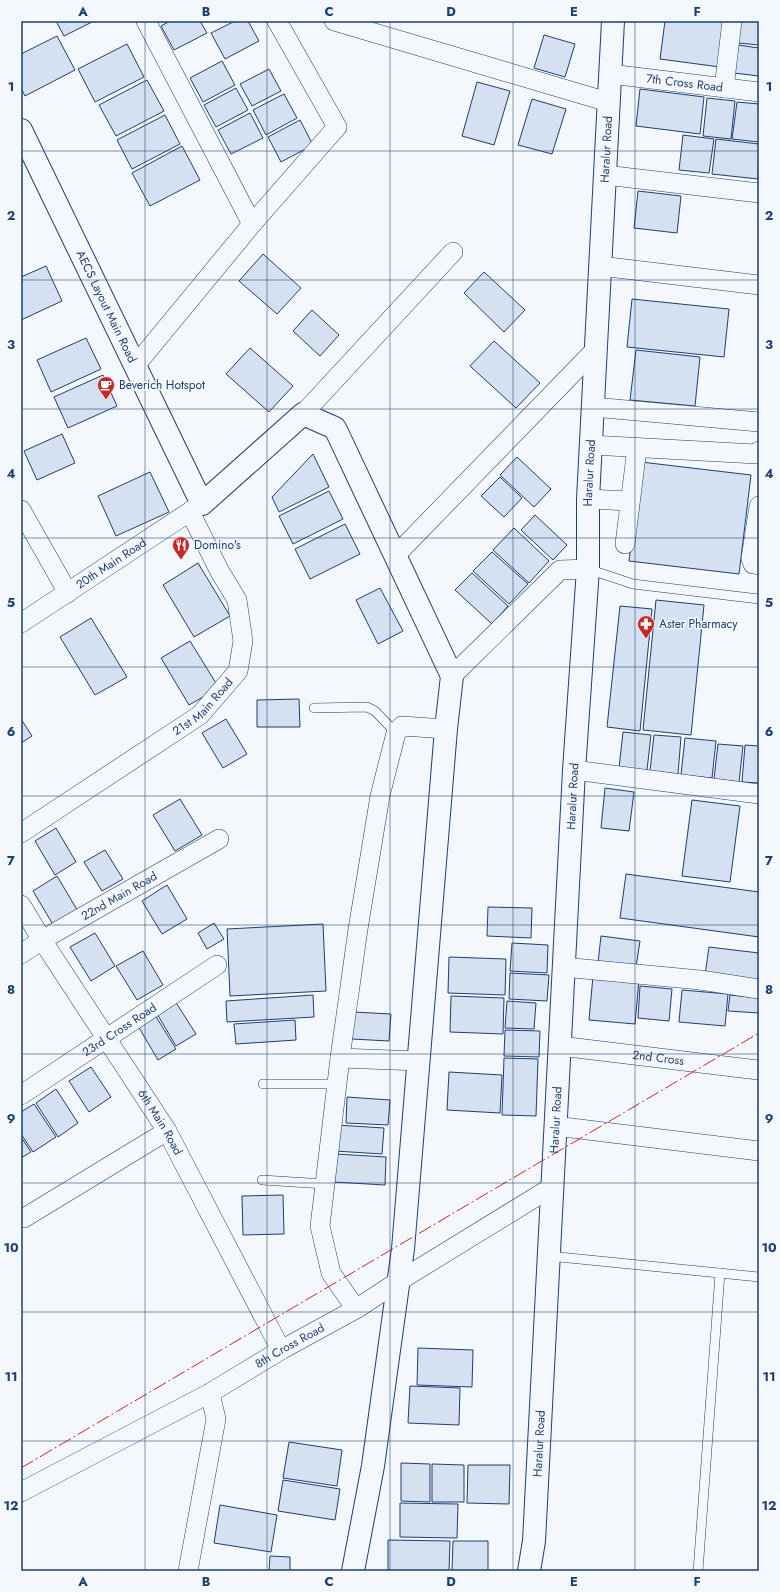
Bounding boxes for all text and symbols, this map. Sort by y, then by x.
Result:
text: A [77,2,88,21]
text: B [202,2,211,21]
text: C [324,2,334,21]
text: D [446,2,456,21]
text: E [570,2,578,21]
text: F [693,2,701,21]
street label: 7th Cross Road [645,69,724,97]
text: 1 [8,77,14,96]
text: 1 [766,77,772,96]
street label: Haralur Road [596,115,617,183]
text: 2 [7,206,15,225]
text: 2 [765,206,773,225]
street label: AECS Layout Main Road [71,247,141,366]
text: 3 [7,335,15,354]
text: 3 [765,335,773,354]
cafe icon: Beverich Hotspot [96,375,116,400]
place label: Beverich Hotspot [119,376,205,394]
street label: Haralur Road [579,439,600,506]
text: 4 [6,464,16,483]
text: 4 [764,464,774,483]
street label: 20th Main Road [72,534,150,593]
restaurant icon: Domino's [171,535,191,560]
place label: Domino's [194,536,241,554]
text: 5 [7,593,15,612]
text: 5 [765,593,773,612]
pharmacy icon: Aster Pharmacy [636,614,656,639]
place label: Aster Pharmacy [659,615,738,633]
street label: 21st Main Road [169,674,237,740]
text: 6 [7,722,16,741]
text: 6 [765,722,774,741]
street label: Haralur Road [562,762,583,830]
text: 7 [7,851,15,870]
text: 7 [765,851,773,870]
street label: 22nd Main Road [78,867,160,925]
text: 8 [7,980,15,999]
text: 8 [765,980,773,999]
street label: 23rd Cross Road [79,999,160,1061]
street label: 2nd Cross [631,1046,685,1070]
street label: 6th Main Road [133,1086,187,1158]
street label: Haralur Road [545,1086,567,1154]
text: 9 [7,1109,16,1128]
text: 9 [765,1109,774,1128]
text: 10 [3,1238,19,1257]
text: 10 [761,1238,777,1257]
street label: 8th Cross Road [252,1319,328,1373]
text: 11 [4,1367,18,1386]
text: 11 [762,1367,776,1386]
street label: Haralur Road [528,1410,550,1477]
text: 12 [3,1496,19,1515]
text: 12 [761,1496,777,1515]
text: A [77,1572,88,1591]
text: B [202,1572,211,1591]
text: C [324,1572,334,1591]
text: D [446,1572,456,1591]
text: E [570,1572,578,1591]
text: F [693,1572,701,1591]

